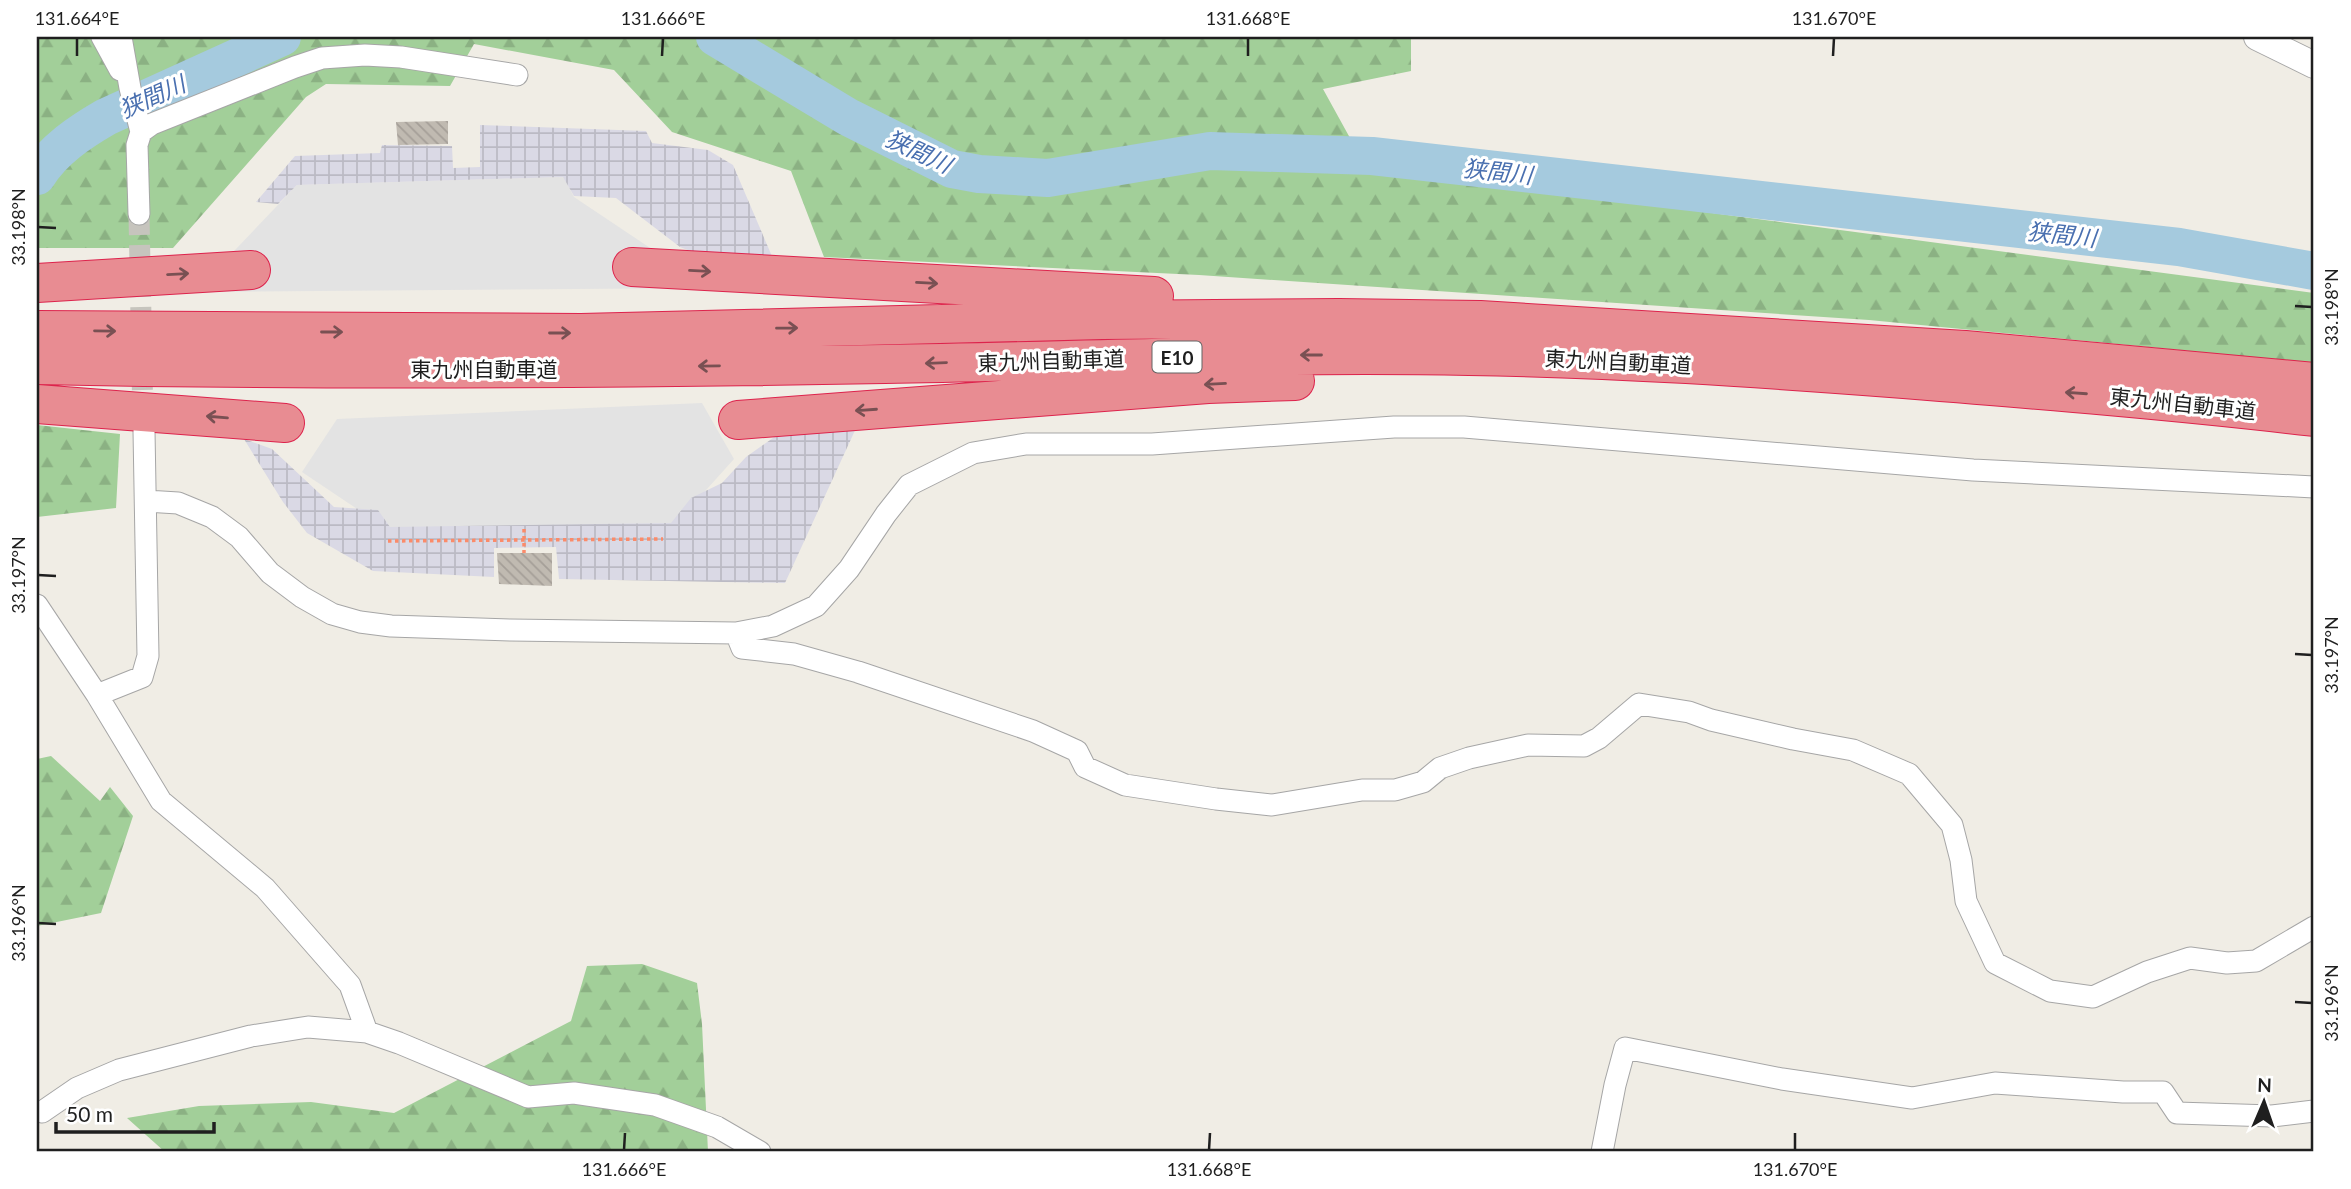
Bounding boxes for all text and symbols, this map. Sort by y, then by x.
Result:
text: 131.664°E [35,7,119,29]
text: 131.666°E [621,7,705,29]
text: 131.668°E [1206,7,1290,29]
text: 131.670°E [1792,7,1876,29]
water label: 狭間川 [115,68,192,123]
water label: 狭間川 [882,124,959,180]
water label: 狭間川 [1462,153,1537,189]
text: 33.198°N [7,188,29,266]
water label: 狭間川 [2026,216,2101,252]
one-way arrow [688,265,711,278]
one-way arrow [166,267,189,280]
text: 33.198°N [2320,268,2342,346]
one-way arrow [916,277,939,290]
one-way arrow [776,321,799,335]
one-way arrow [93,324,116,338]
one-way arrow [321,325,344,339]
one-way arrow [548,326,571,340]
road number: E10 [1152,342,1202,372]
street label: 東九州自動車道 [977,345,1125,375]
street label: 東九州自動車道 [1544,345,1692,377]
one-way arrow [1299,348,1322,362]
street label: 東九州自動車道 [411,356,558,381]
one-way arrow [925,356,948,370]
one-way arrow [697,359,720,373]
one-way arrow [1203,378,1226,391]
street label: 東九州自動車道 [2109,383,2257,423]
one-way arrow [2065,386,2088,399]
one-way arrow [854,404,877,417]
one-way arrow [206,410,229,423]
text: 33.197°N [7,536,29,614]
text: 33.197°N [2320,616,2342,694]
text: 33.196°N [7,884,29,962]
text: 33.196°N [2320,964,2342,1042]
north arrow [2228,1066,2298,1136]
text: N [2257,1073,2272,1096]
scale bar [56,1091,214,1135]
text: 50 m [66,1101,113,1126]
text: 131.666°E [582,1158,666,1180]
text: 131.668°E [1167,1158,1251,1180]
text: 131.670°E [1753,1158,1837,1180]

